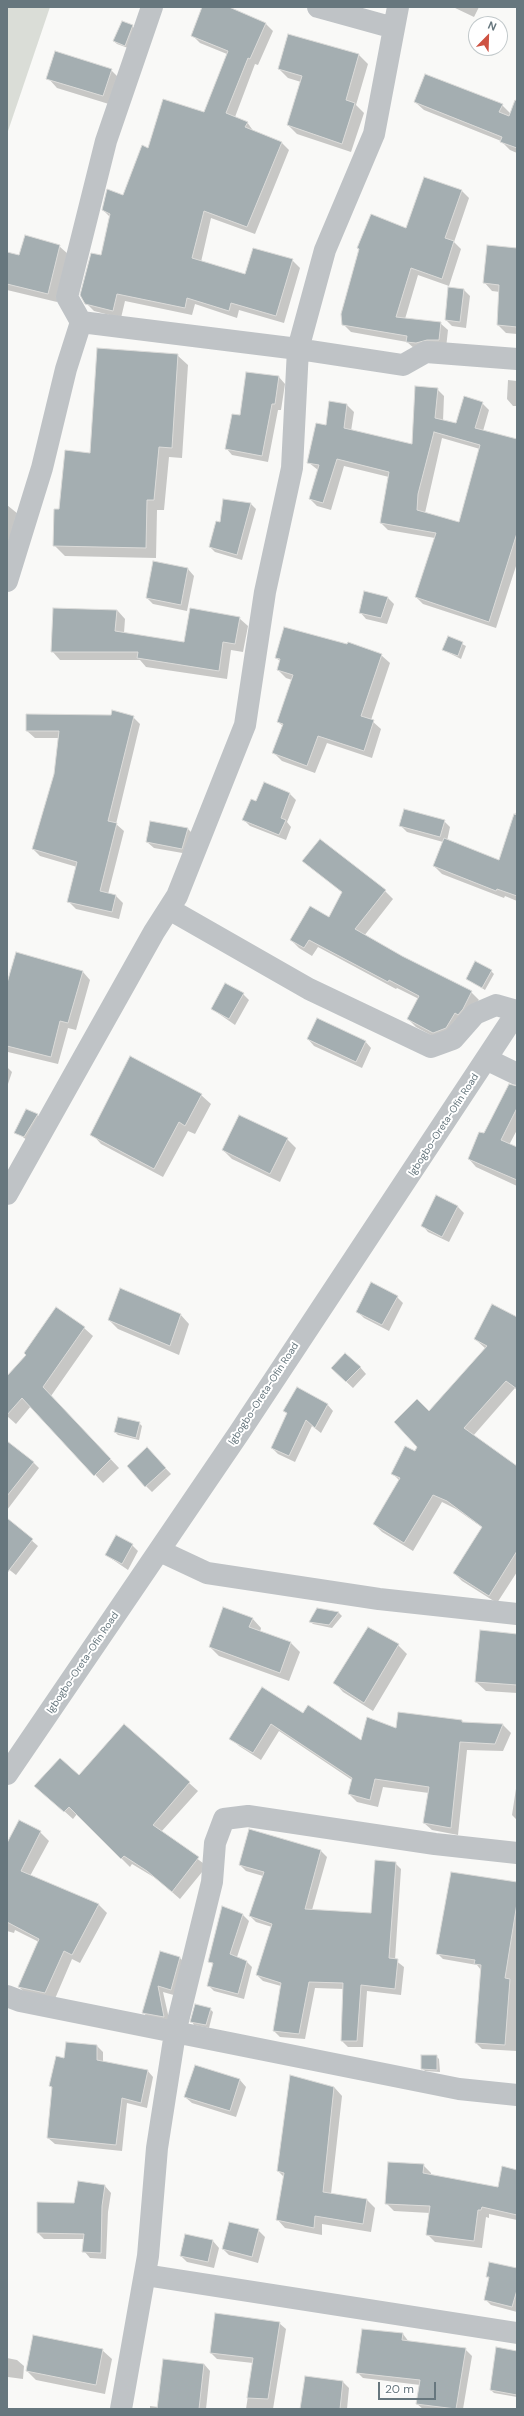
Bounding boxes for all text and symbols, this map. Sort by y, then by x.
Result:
north arrow [468,16,508,56]
text: N [486,18,499,34]
street label: Igbogbo-Oreta-Ofin Road [406,1072,482,1178]
street label: Igbogbo-Oreta-Ofin Road [226,1341,302,1447]
street label: Igbogbo-Oreta-Ofin Road [45,1610,121,1716]
scale bar [380,2374,438,2400]
text: 20 m [385,2381,414,2397]

